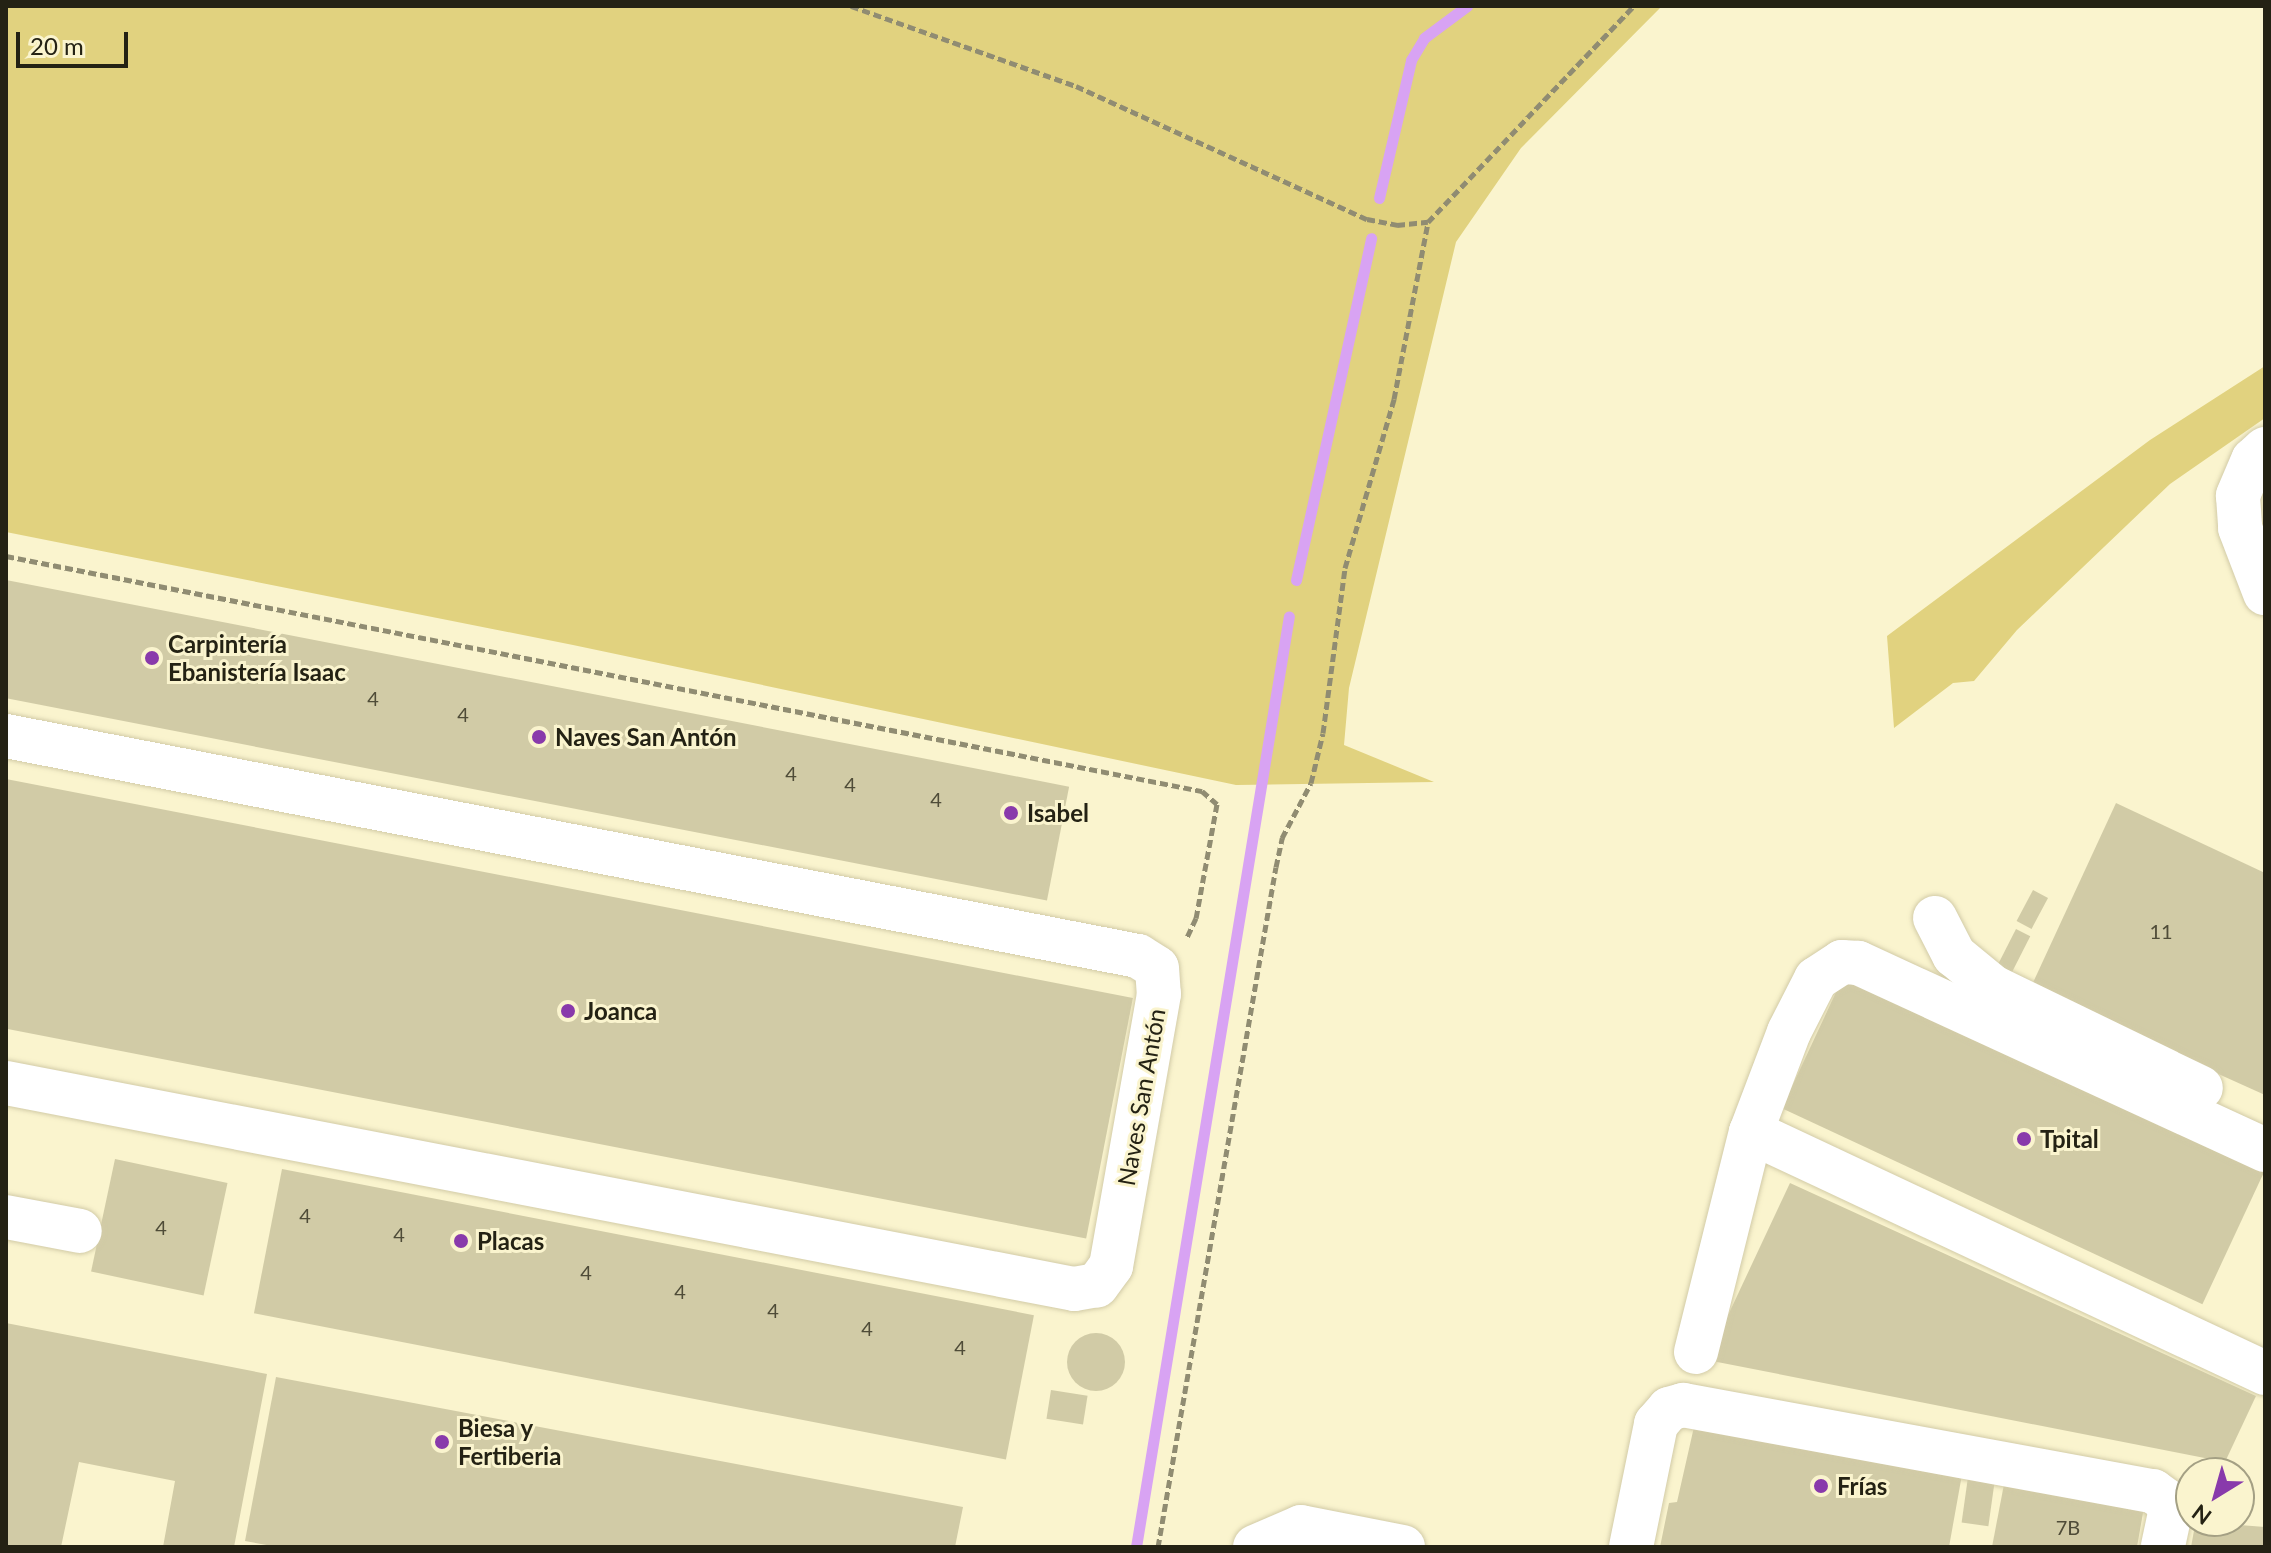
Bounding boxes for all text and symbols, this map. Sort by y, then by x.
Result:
scale bar [20,16,132,66]
text: 20 m [30,31,84,60]
place label: Carpintería Ebanistería Isaac [168,630,346,686]
marker: Carpintería Ebanistería Isaac [143,649,161,667]
house number: 4 [367,686,379,710]
house number: 4 [457,702,469,726]
place label: Naves San Antón [555,723,737,751]
marker: Naves San Antón [530,728,548,746]
house number: 4 [785,761,797,785]
house number: 4 [844,772,856,796]
house number: 4 [930,787,942,811]
place label: Isabel [1027,799,1089,827]
marker: Isabel [1002,804,1020,822]
house number: 11 [2149,919,2173,943]
place label: Joanca [584,997,657,1025]
marker: Joanca [559,1002,577,1020]
street label: Naves San Antón [1111,1006,1171,1188]
place label: Tpital [2040,1125,2099,1153]
marker: Tpital [2015,1130,2033,1148]
house number: 4 [299,1203,311,1227]
house number: 4 [155,1215,167,1239]
house number: 4 [393,1222,405,1246]
place label: Placas [477,1227,544,1255]
marker: Placas [452,1232,470,1250]
house number: 4 [580,1260,592,1284]
house number: 4 [674,1279,686,1303]
house number: 4 [767,1298,779,1322]
house number: 4 [861,1316,873,1340]
house number: 4 [954,1335,966,1359]
place label: Biesa y Fertiberia [458,1414,561,1470]
marker: Biesa y Fertiberia [433,1433,451,1451]
north arrow [2175,1457,2255,1537]
place label: Frías [1837,1472,1887,1500]
marker: Frías [1812,1477,1830,1495]
text: N [2187,1499,2216,1531]
house number: 7B [2056,1515,2080,1539]

